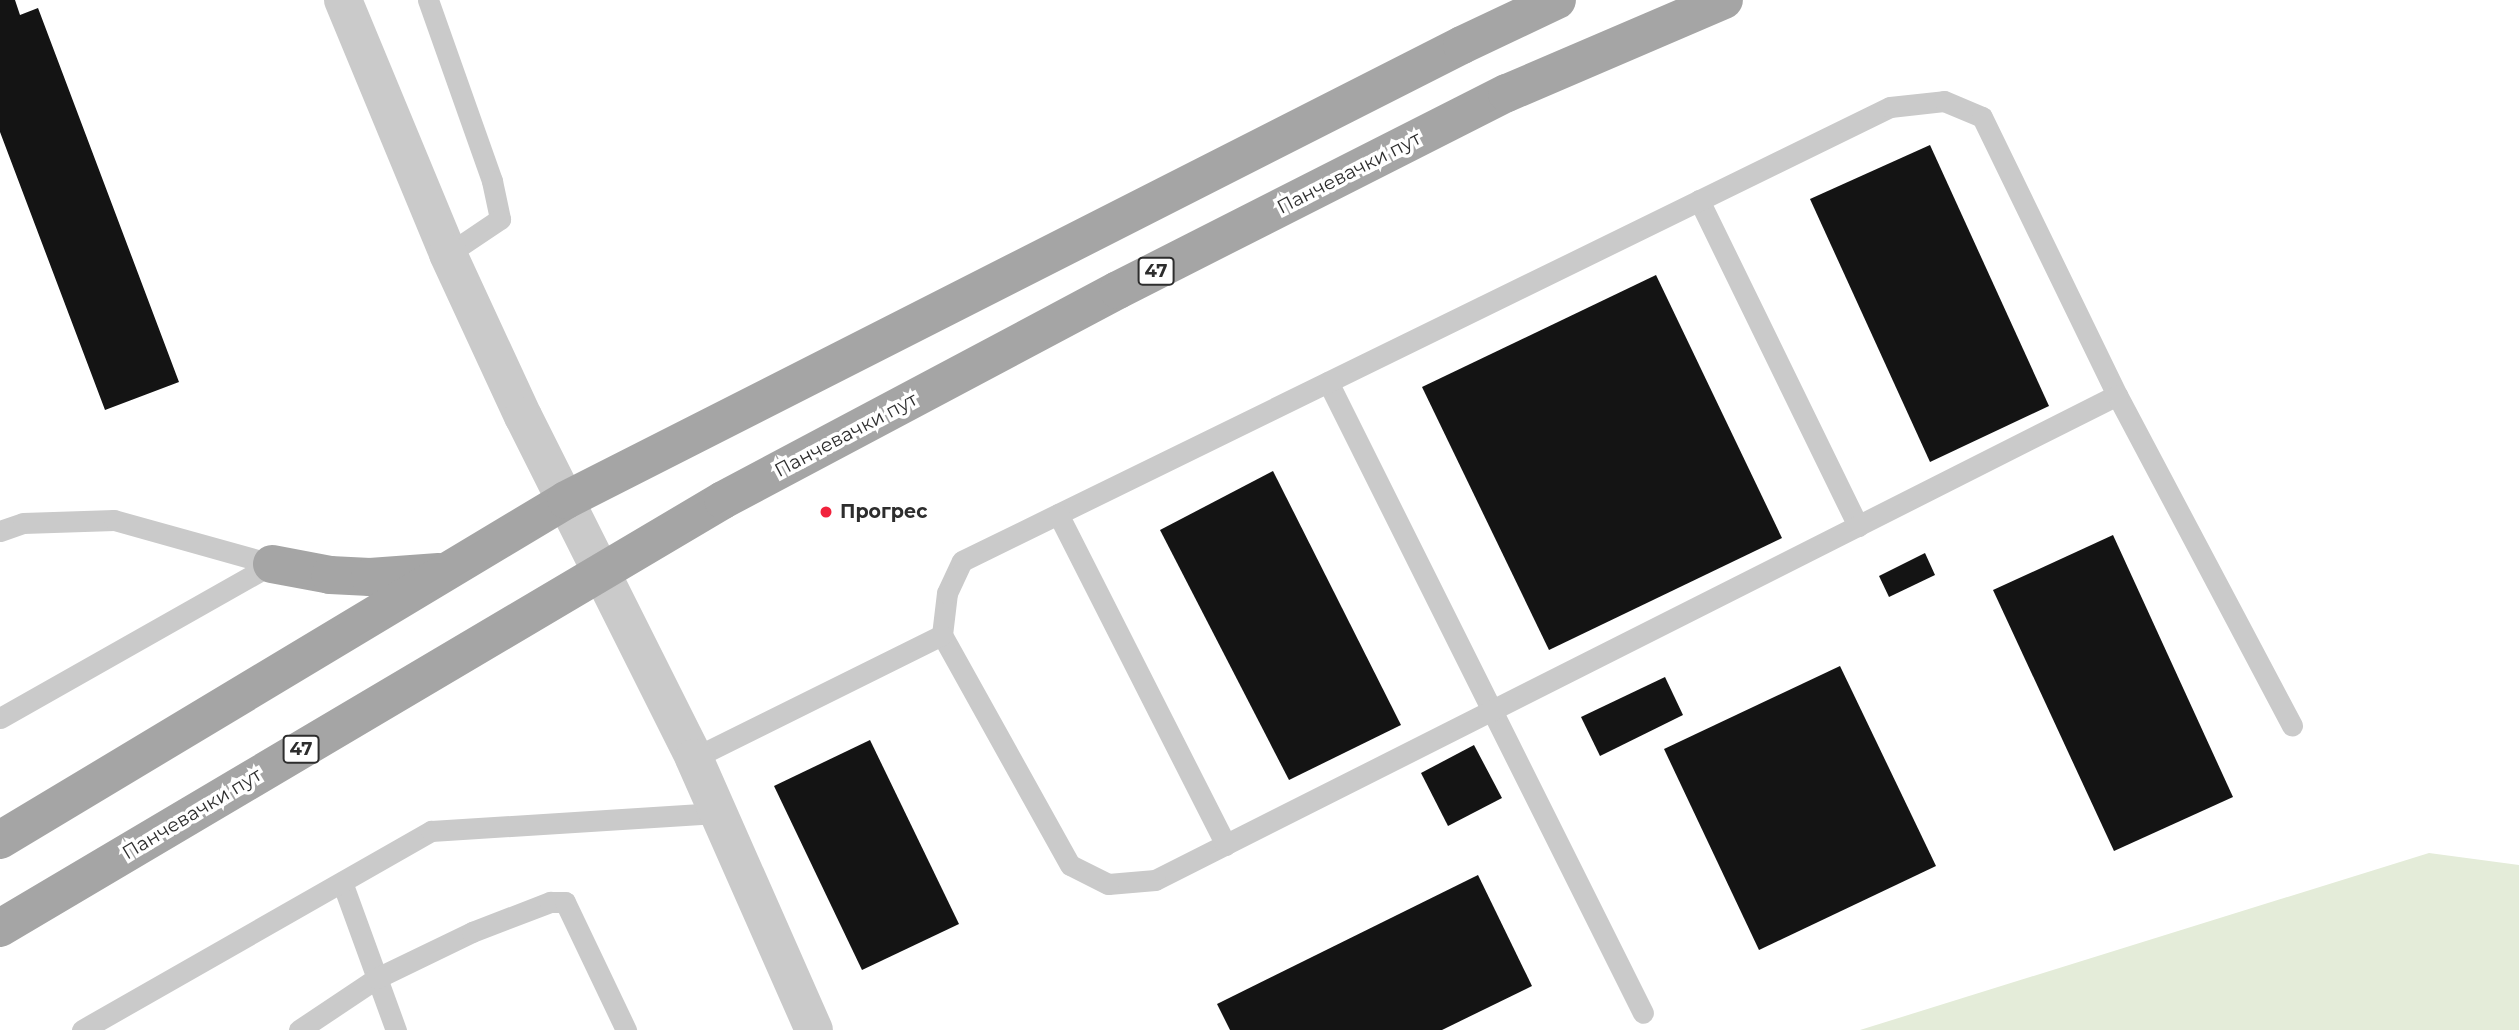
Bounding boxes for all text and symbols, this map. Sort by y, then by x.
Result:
street label: Панчевачки пут [1273,127,1425,219]
road number: 47 [1137,256,1175,286]
street label: Панчевачки пут [771,388,921,482]
place label: Прогрес [840,501,927,523]
marker: Прогрес [818,504,834,520]
road number: 47 [282,734,320,764]
street label: Панчевачки пут [118,763,266,865]

